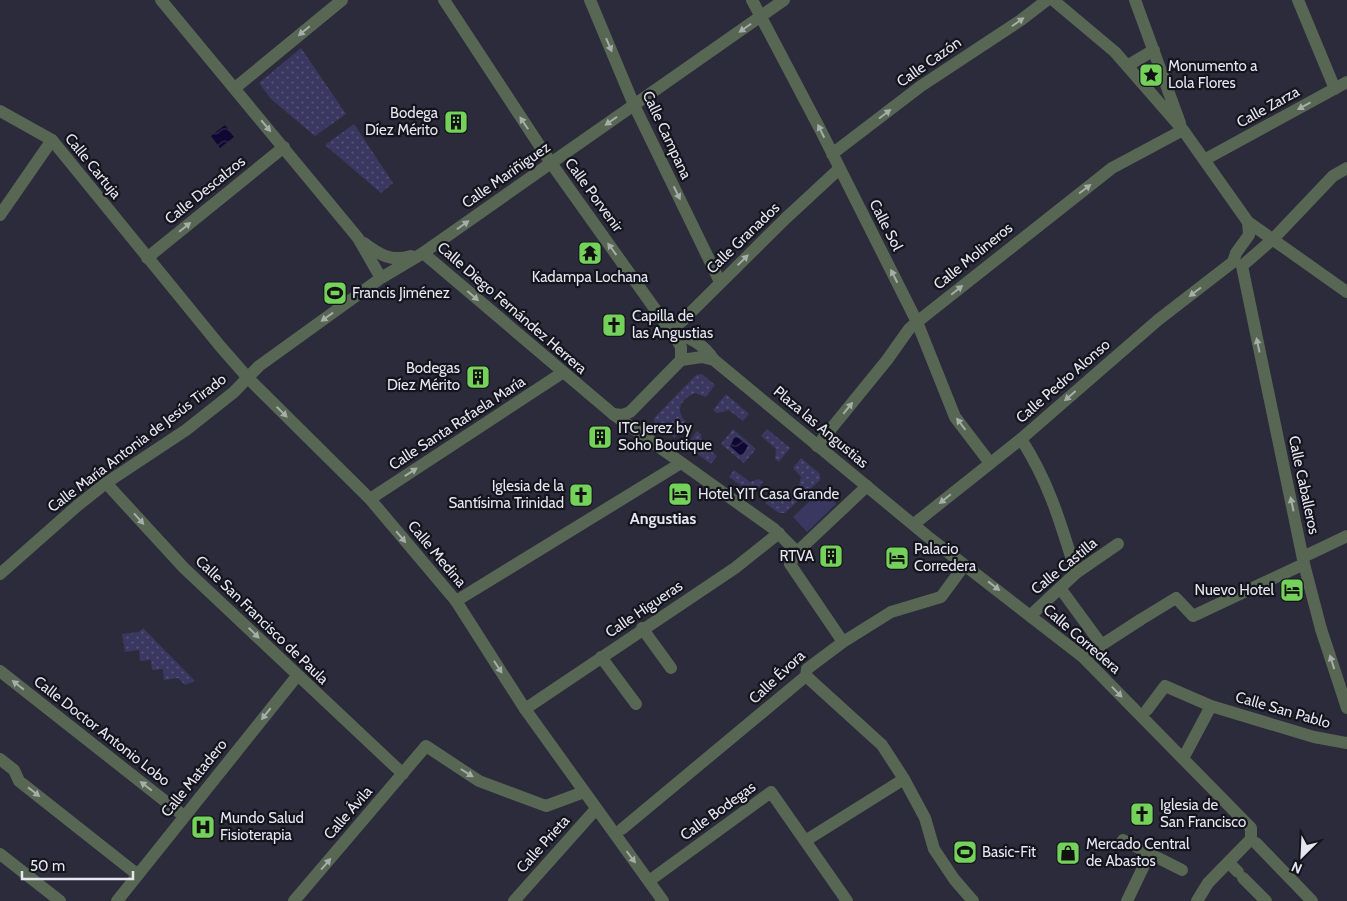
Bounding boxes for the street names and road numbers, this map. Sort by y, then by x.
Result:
street label: Calle Cazón [893,33,965,91]
street label: Calle Zarza [1234,82,1303,132]
street label: Calle Campana [639,88,696,183]
street label: Calle Cartuja [61,130,125,203]
street label: Calle Mariñiguez [459,138,553,212]
street label: Calle Descalzos [161,152,249,228]
street label: Calle Porvenir [561,154,627,236]
street label: Calle Sol [865,196,907,254]
street label: Calle Granados [703,199,783,277]
street label: Calle Molineros [930,219,1016,293]
street label: Calle Diego Fernández Herrera [434,238,591,378]
street label: Calle Pedro Alonso [1012,335,1114,427]
street label: Calle María Antonia de Jesús Tirado [44,370,230,516]
street label: Calle Santa Rafaela María [386,372,529,474]
street label: Plaza las Angustias [770,382,872,472]
street label: Calle Caballeros [1285,434,1323,536]
street label: Calle Medina [404,517,471,592]
street label: Calle Castilla [1027,533,1101,598]
street label: Calle San Francisco de Paula [192,552,333,689]
street label: Calle Higueras [602,577,686,641]
street label: Calle Corredera [1040,601,1125,678]
street label: Calle Évora [745,645,809,707]
street label: Calle Doctor Antonio Lobo [30,672,174,790]
street label: Calle San Pablo [1233,688,1333,732]
street label: Calle Matadero [157,736,231,820]
street label: Calle Bodegas [677,778,759,844]
street label: Calle Ávila [319,781,376,843]
street label: Calle Prieta [513,811,574,876]

